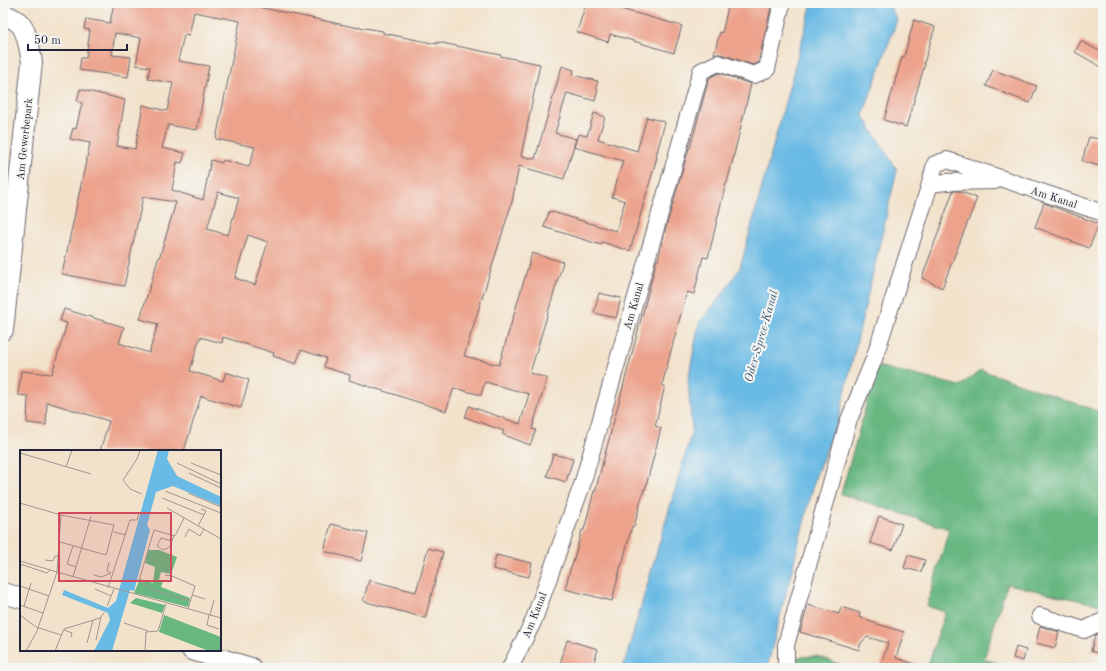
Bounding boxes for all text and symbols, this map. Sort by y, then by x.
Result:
scale bar [28,26,127,52]
text: 50 m [34,34,61,47]
street label: Am Gewerbepark [16,97,35,181]
street label: Am Kanal [1029,186,1078,211]
street label: Am Kanal [622,282,646,331]
water label: Oder-Spree-Kanal [743,288,781,384]
inset map [20,450,221,651]
street label: Am Kanal [521,591,550,640]

